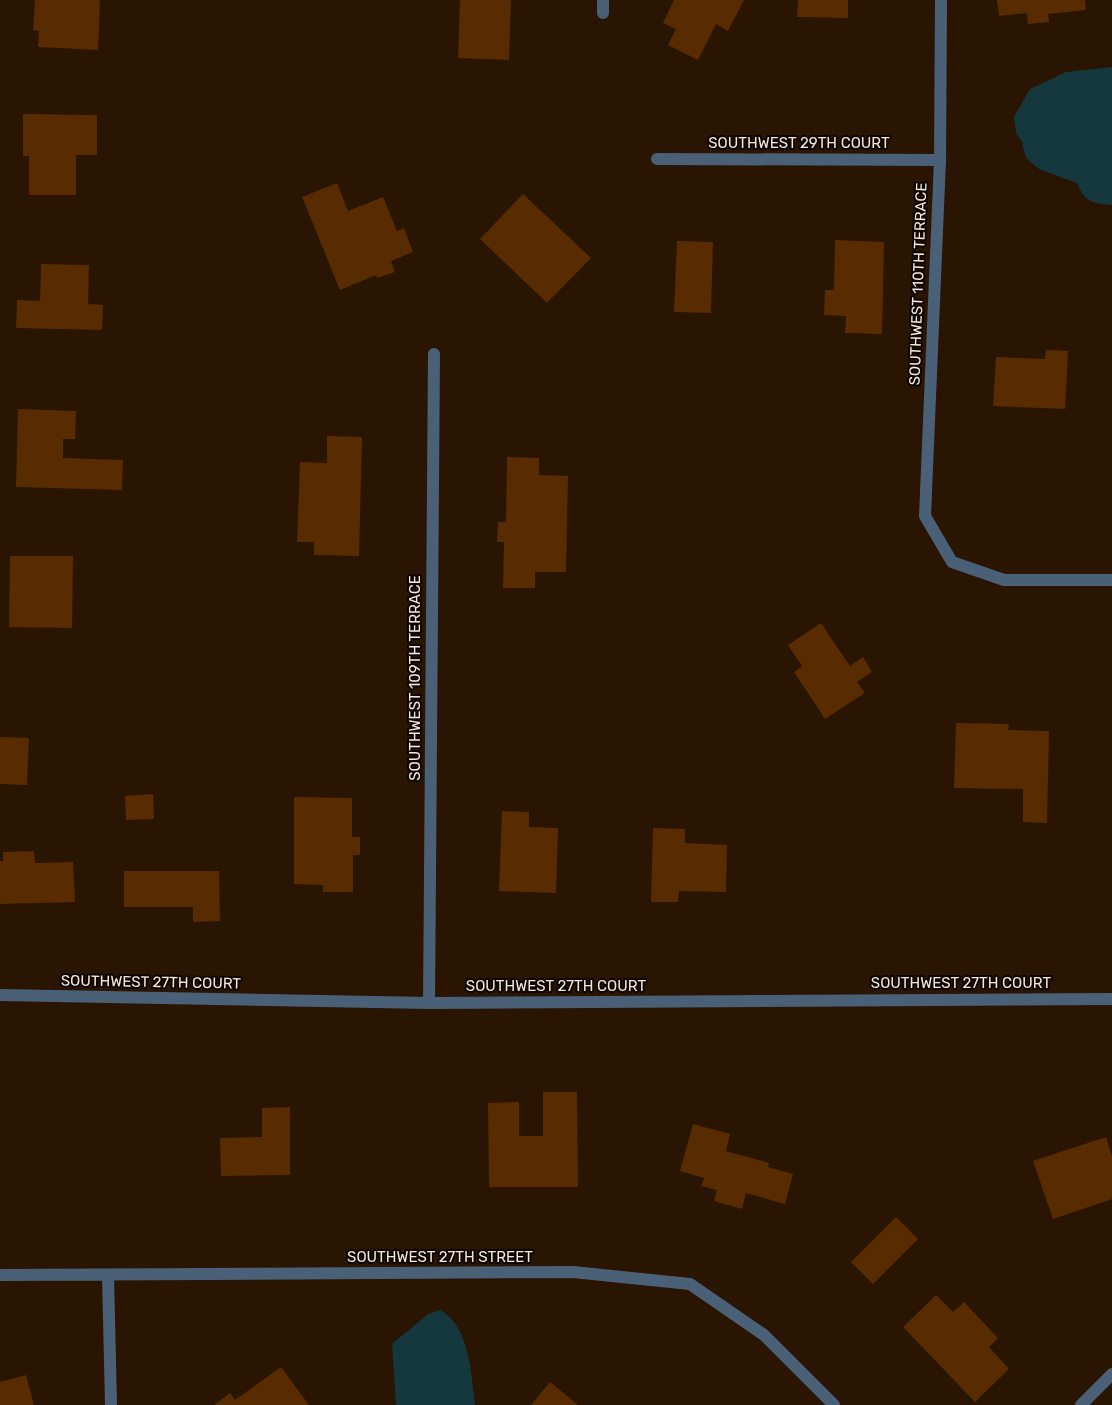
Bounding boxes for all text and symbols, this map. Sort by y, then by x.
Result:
street label: SOUTHWEST 29TH COURT [708,134,890,152]
street label: SOUTHWEST 110TH TERRACE [905,182,931,386]
street label: SOUTHWEST 109TH TERRACE [406,575,424,781]
street label: SOUTHWEST 27TH COURT [61,971,242,993]
street label: SOUTHWEST 27TH COURT [871,974,1051,992]
street label: SOUTHWEST 27TH COURT [466,977,646,995]
street label: SOUTHWEST 27TH STREET [347,1248,533,1266]

